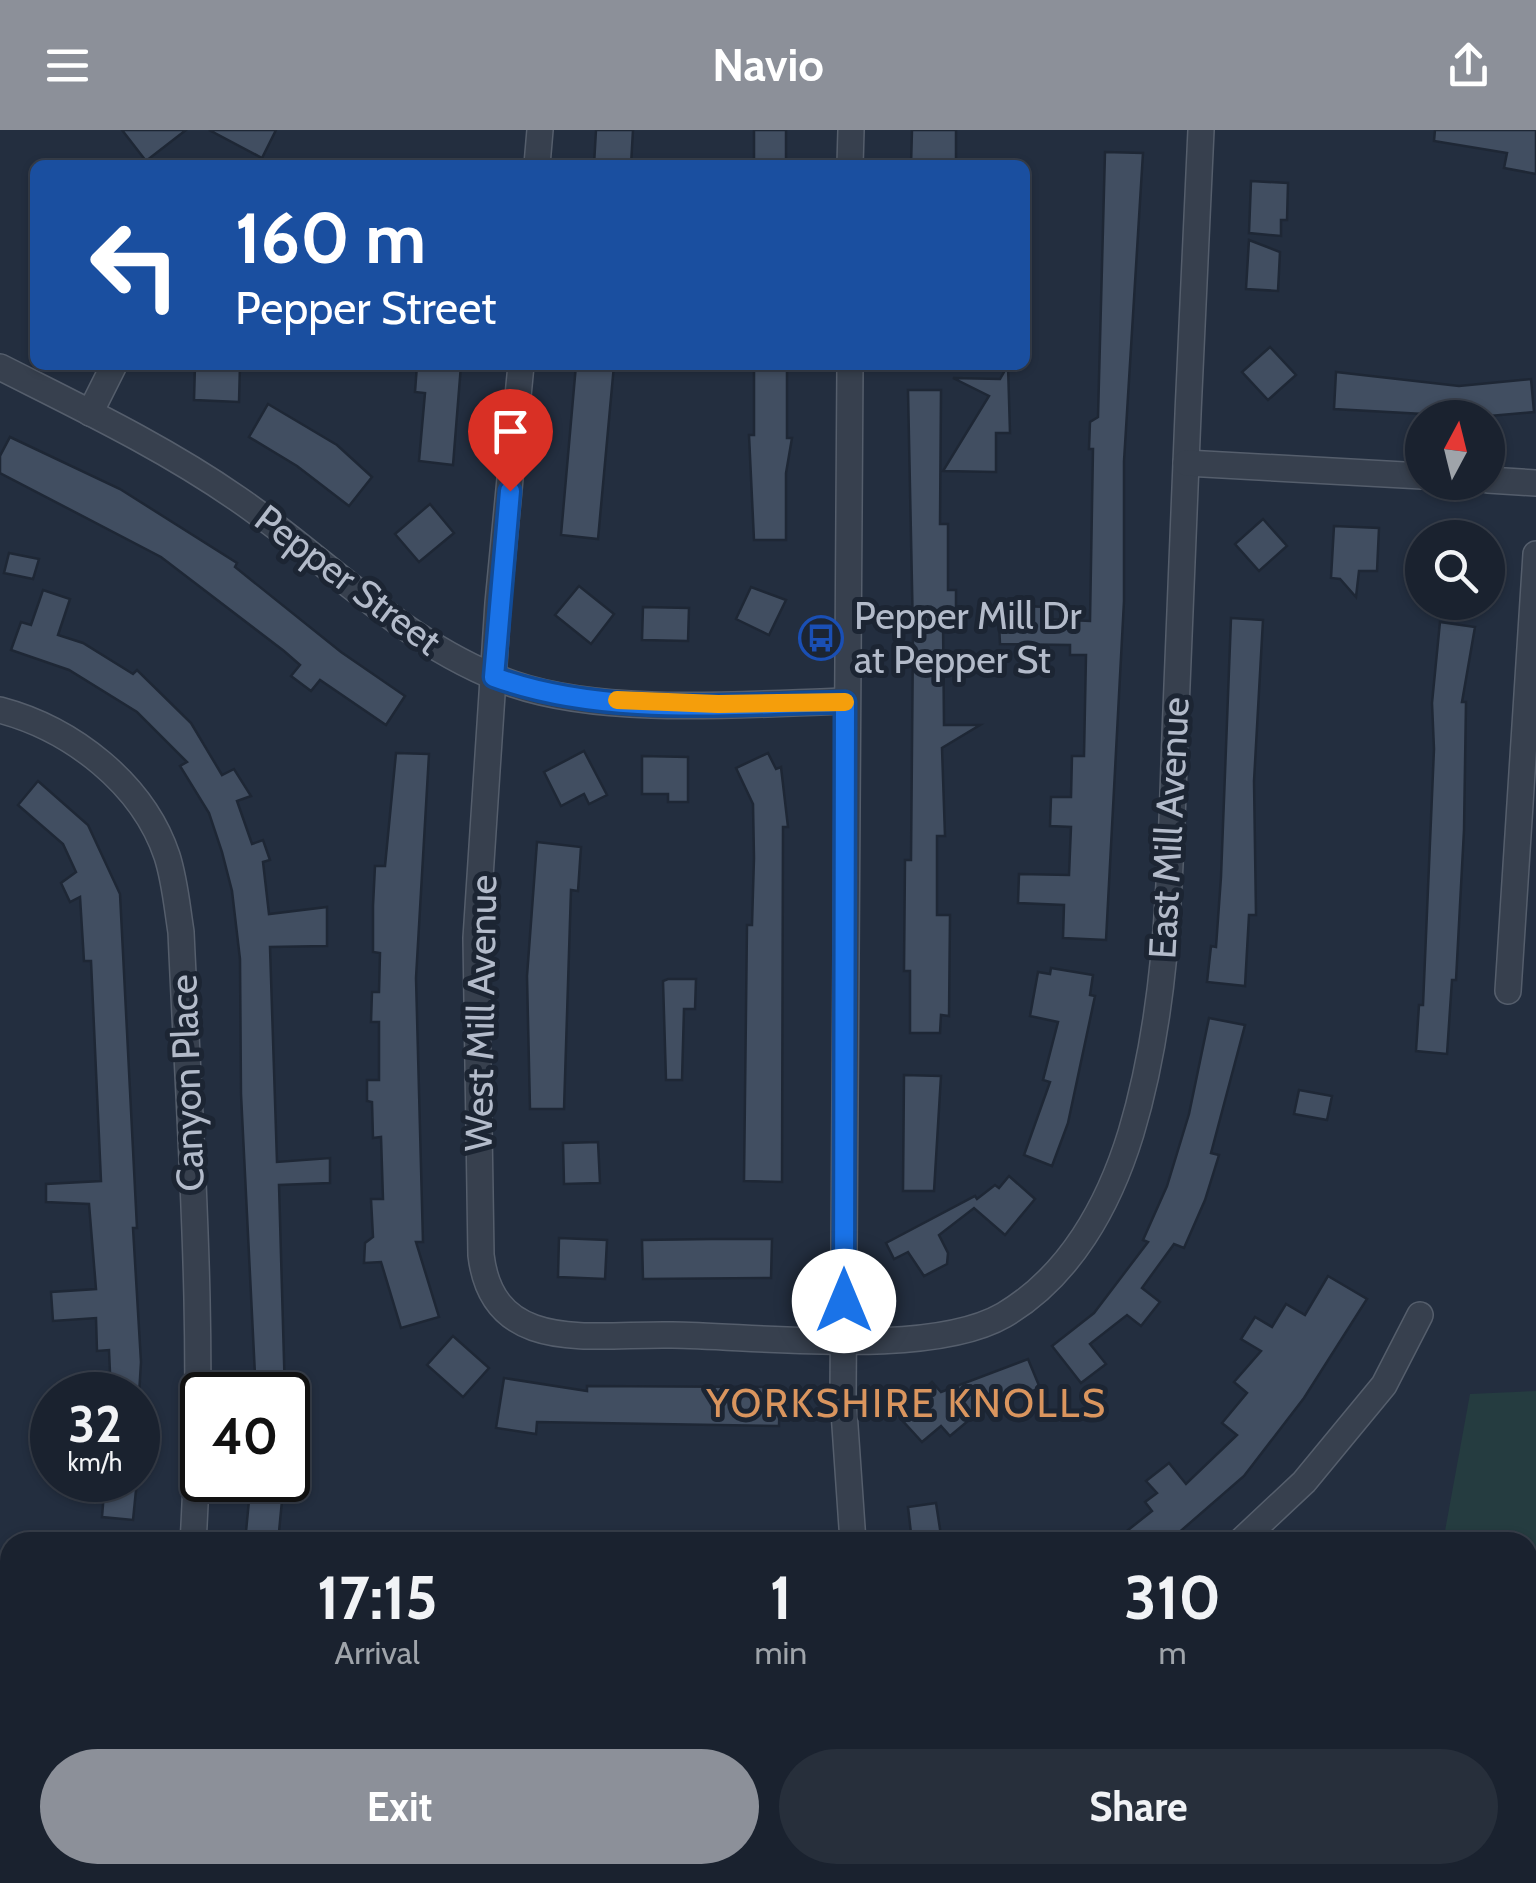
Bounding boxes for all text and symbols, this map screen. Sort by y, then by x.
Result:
icon: menu [40,38,95,93]
text: Navio [712,38,824,92]
icon: share [1441,38,1496,93]
text: 160 m [235,195,426,281]
icon: left [70,200,200,330]
text: Pepper Street [235,281,496,335]
pin [468,389,553,492]
north arrow [1405,400,1505,500]
map controls [1405,400,1505,620]
icon: arrive [483,404,538,459]
street label: Pepper Street [246,494,451,665]
button: search [1405,520,1505,620]
place label: Pepper Mill Dr at Pepper St [854,592,1081,683]
bus stop icon: Pepper Mill Dr at Pepper St [798,615,844,661]
street label: East Mill Avenue [1138,696,1199,960]
street label: West Mill Avenue [455,874,506,1152]
street label: Canyon Place [159,974,214,1192]
position arrow [792,1249,896,1353]
speed limit sign: 40 [180,1372,310,1502]
district label: YORKSHIRE KNOLLS [705,1378,1108,1427]
text: 32 [68,1394,122,1455]
text: km/h [68,1447,122,1477]
text: 17:15 [317,1561,437,1634]
text: 1 [770,1561,792,1634]
text: 310 [1124,1561,1221,1634]
text: Arrival [335,1633,420,1672]
text: min [754,1633,807,1672]
text: m [1159,1633,1187,1672]
button: Exit [40,1749,759,1864]
button: Share [779,1749,1498,1864]

